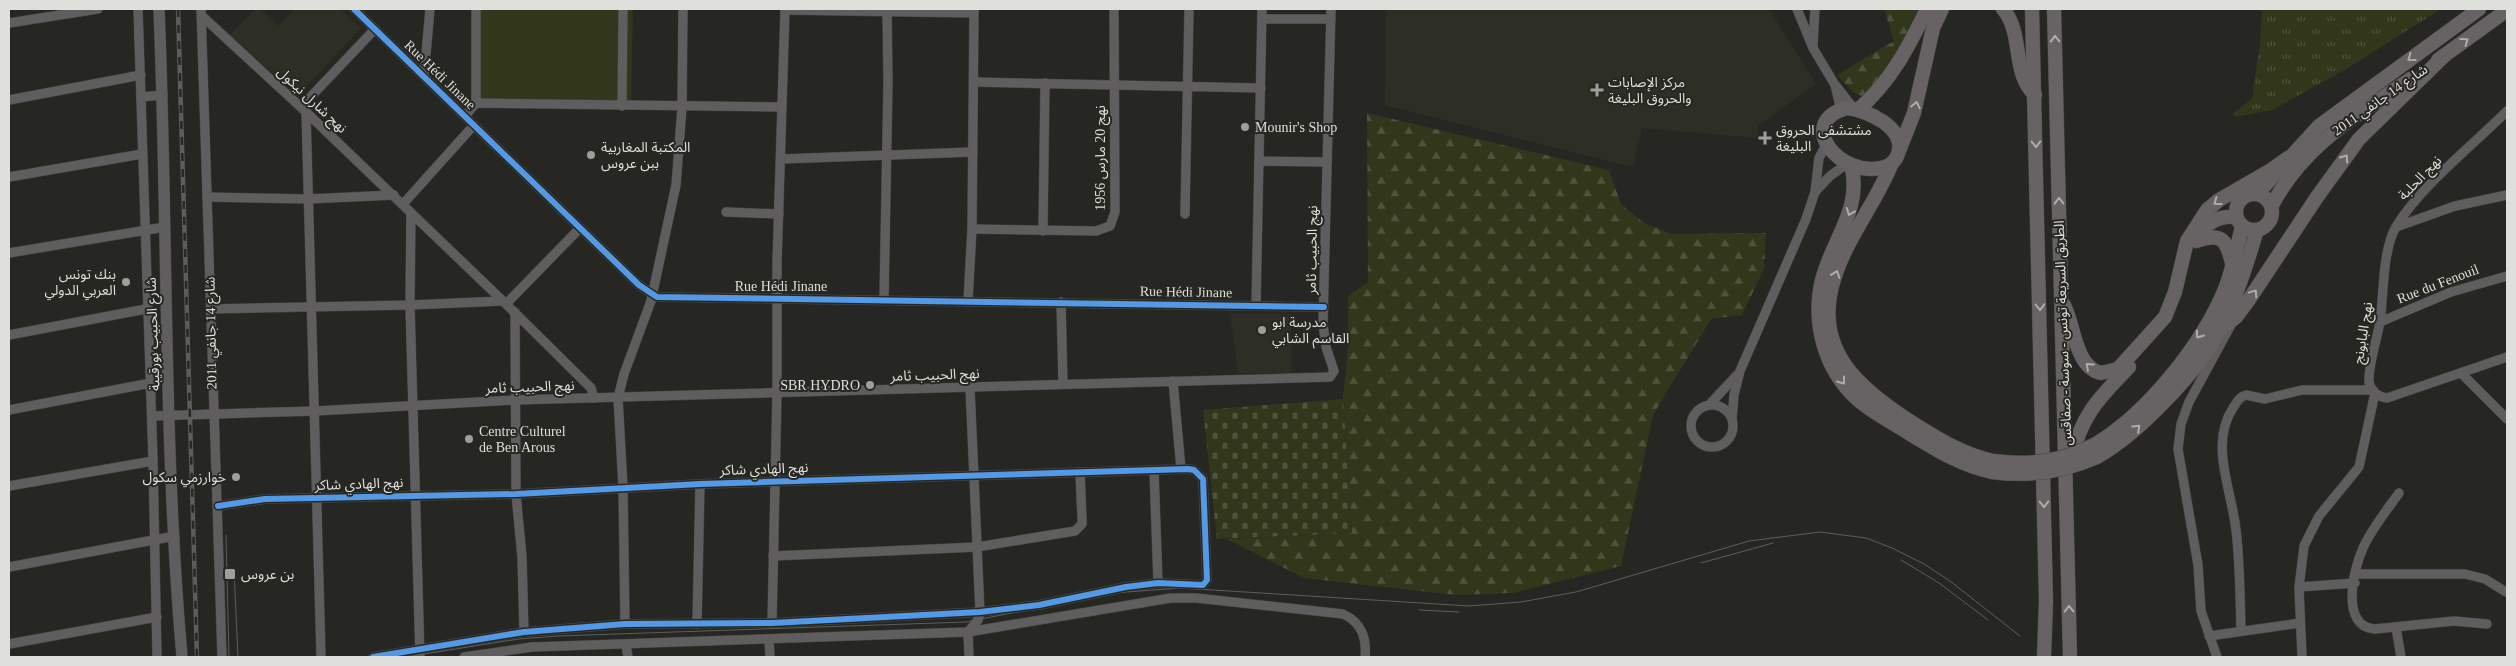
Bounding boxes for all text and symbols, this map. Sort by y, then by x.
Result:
one-way arrow [2050,34,2060,42]
street label: Rue Hédi Jinane [402,37,478,113]
one-way arrow [2459,38,2469,47]
one-way arrow [2407,52,2417,61]
street label: شارع 14 جانفي 2011 [2330,62,2432,141]
street label: نهج شارل نيكول [272,64,350,138]
place label: مركز الإصابات والحروق البليغة [1608,75,1692,107]
marker: مركز الإصابات والحروق البليغة [1590,83,1604,97]
one-way arrow [1910,101,1921,110]
street label: نهج 20 مارس 1956 [1093,105,1111,211]
place label: Mounir's Shop [1255,120,1337,135]
marker: Mounir's Shop [1239,121,1251,133]
place label: مشتشفى الحروق البليغة [1776,123,1872,154]
marker: مشتشفى الحروق البليغة [1758,131,1772,145]
place label: المكتبة المغاربية ببن عروس [601,140,690,172]
one-way arrow [2031,140,2041,148]
marker: المكتبة المغاربية ببن عروس [585,149,597,161]
street label: نهج الحلبة [2395,153,2447,205]
one-way arrow [2339,154,2348,164]
one-way arrow [2213,196,2223,205]
one-way arrow [2054,197,2064,204]
street label: نهج الحبيب ثامر [1304,205,1323,296]
one-way arrow [1845,207,1856,216]
street label: الطريق السريعة تونس - سوسة - صفاقس [2052,220,2076,446]
street label: Rue du Fenouil [2395,261,2481,306]
place label: بنك تونس العربي الدولي [44,267,116,301]
one-way arrow [1830,270,1840,278]
marker: بنك تونس العربي الدولي [120,276,132,288]
street label: شارع الحبيب بورقيبة [144,277,165,391]
street label: شارع 14 جانفي 2011 [203,277,223,389]
street label: Rue Hédi Jinane [735,279,827,294]
street label: Rue Hédi Jinane [1140,284,1232,300]
one-way arrow [2248,289,2257,298]
street label: نهج البابونج [2351,301,2378,366]
one-way arrow [2034,303,2045,311]
place label: مدرسة ابو القاسم الشابي [1272,315,1349,349]
marker: مدرسة ابو القاسم الشابي [1256,324,1268,336]
one-way arrow [2196,330,2205,339]
one-way arrow [2085,363,2094,372]
street label: نهج الحبيب ثامر [889,366,980,387]
one-way arrow [1836,375,1845,385]
street label: نهج الحبيب ثامر [484,378,575,399]
place label: SBR HYDRO [780,378,860,393]
marker: SBR HYDRO [864,379,876,391]
place label: Centre Culturel de Ben Arous [479,424,566,455]
one-way arrow [2131,425,2140,434]
marker: Centre Culturel de Ben Arous [463,433,475,445]
street label: نهج الهادي شاكر [718,460,809,481]
place label: خوارزمي سكول [143,470,226,488]
marker: خوارزمي سكول [230,471,242,483]
street label: نهج الهادي شاكر [313,475,404,496]
one-way arrow [2039,500,2049,508]
marker: بن عروس [223,567,237,581]
place label: بن عروس [241,567,294,583]
one-way arrow [2064,604,2074,612]

